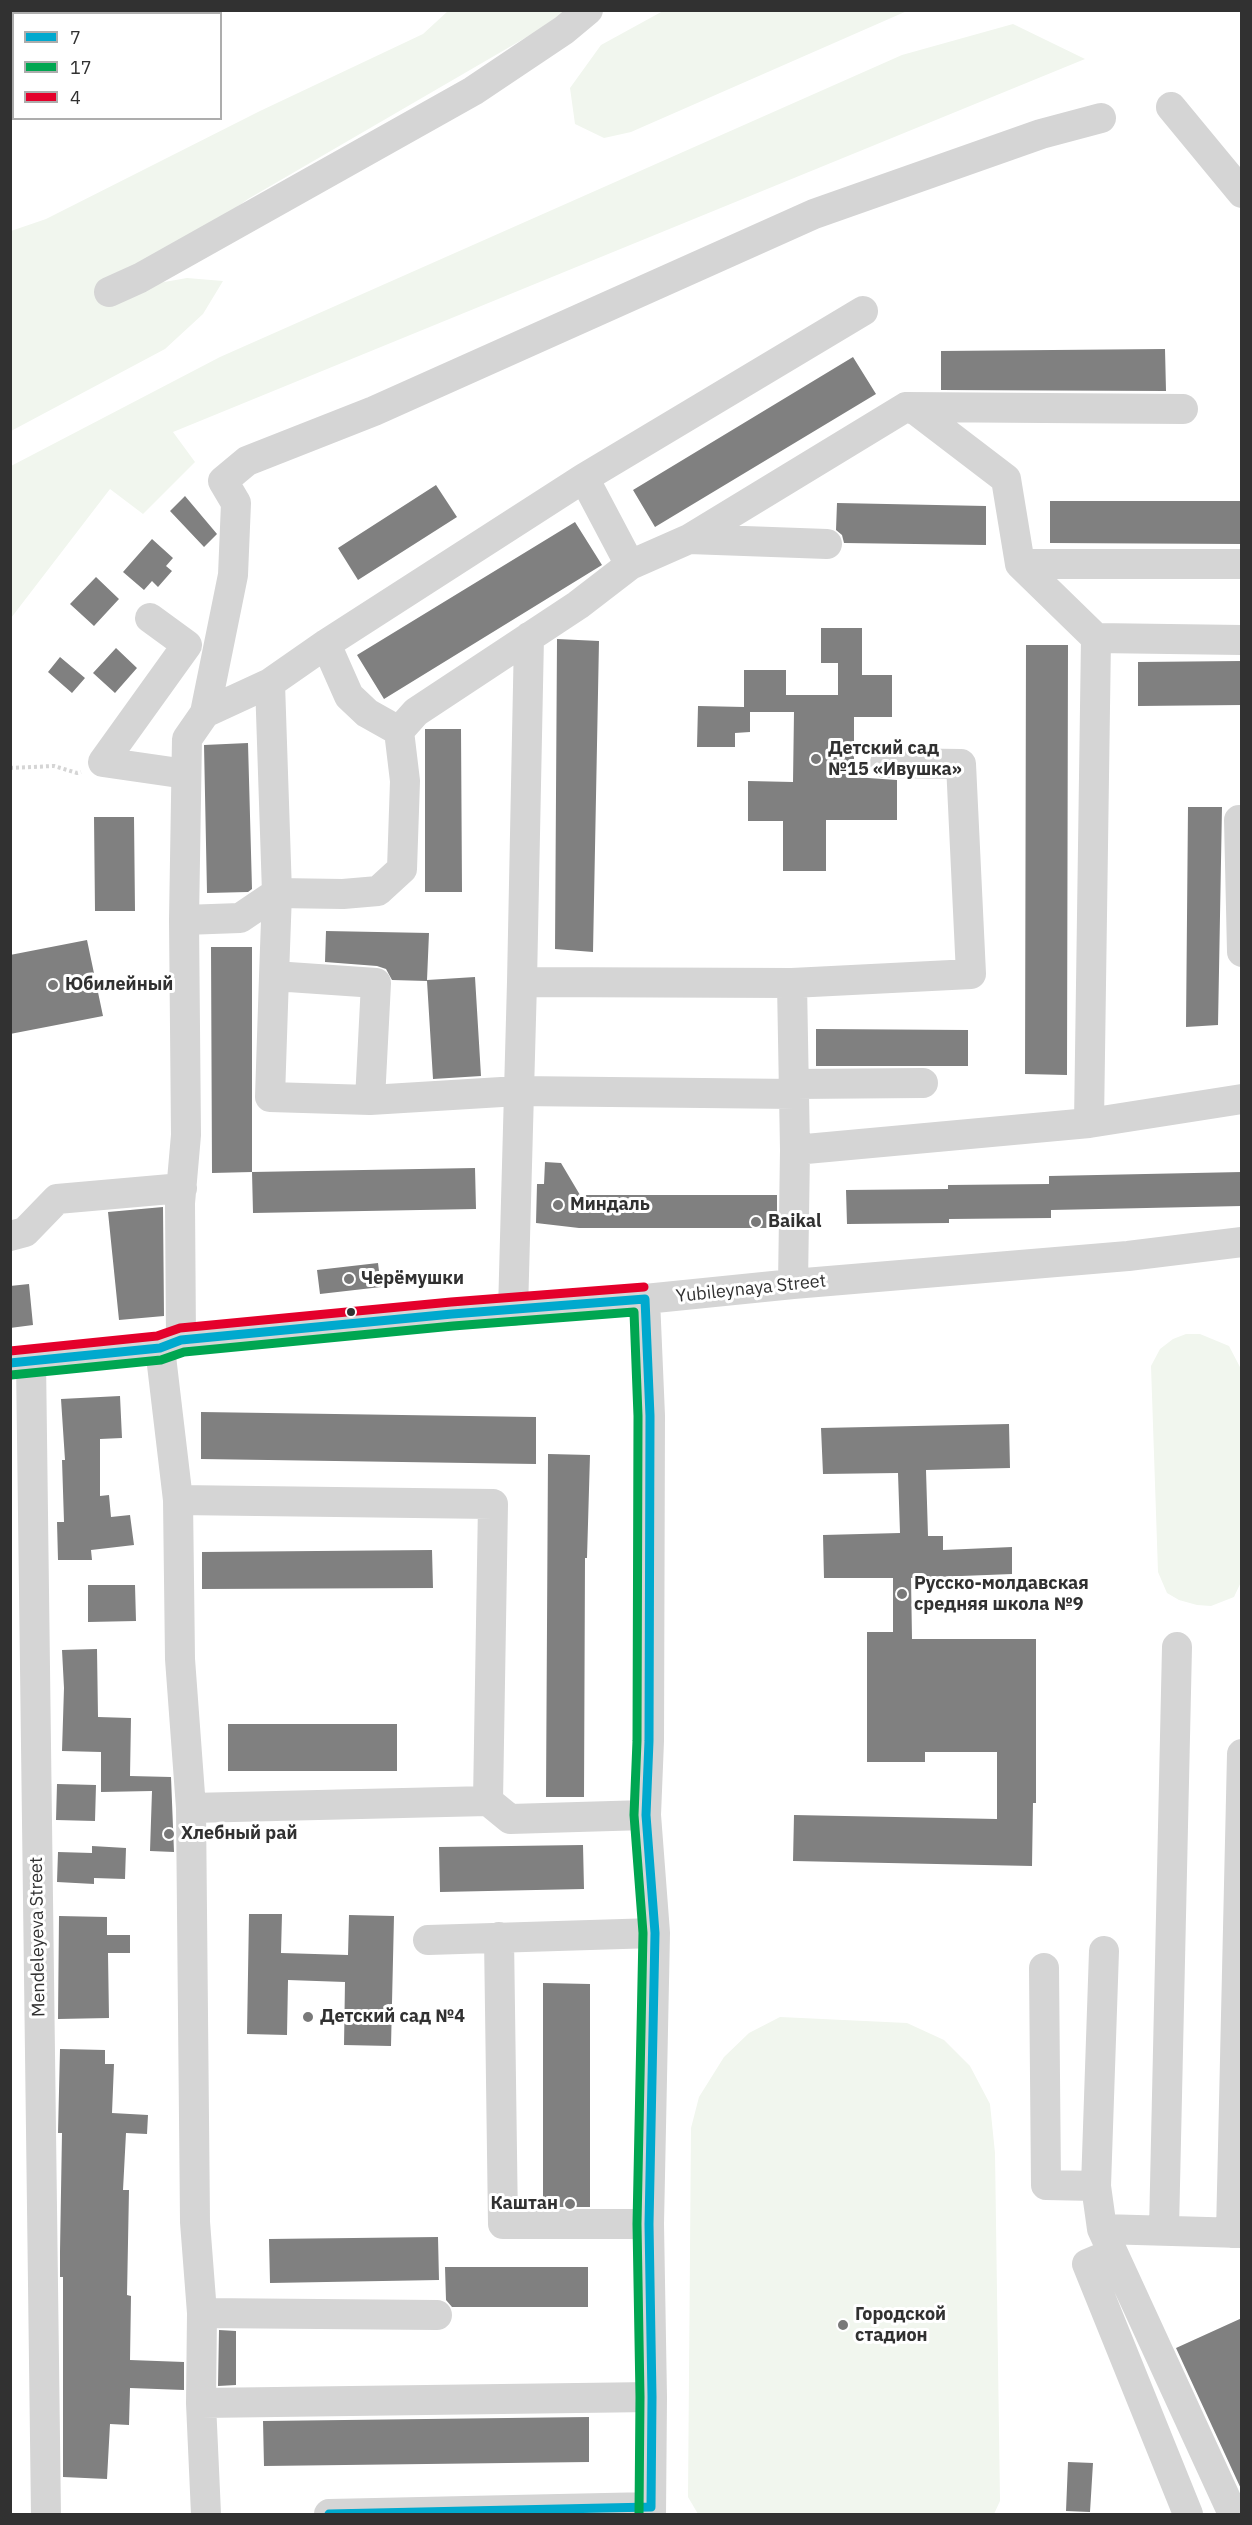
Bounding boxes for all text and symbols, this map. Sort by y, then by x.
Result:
legend [12,12,222,120]
text: 7 [70,26,81,49]
text: 17 [70,56,92,79]
text: 4 [70,86,81,109]
place label: Детский сад №15 «Ивушка» [828,738,962,780]
marker: Детский сад №15 «Ивушка» [809,752,823,766]
place label: Юбилейный [65,974,173,996]
marker: Юбилейный [46,978,60,992]
place label: Миндаль [570,1194,650,1216]
marker: Миндаль [551,1198,565,1212]
place label: Baikal [768,1211,821,1233]
marker: Baikal [749,1215,763,1229]
place label: Черёмушки [361,1268,464,1290]
street label: Yubileynaya Street [675,1270,827,1308]
marker: Черёмушки [342,1272,356,1286]
unlabelled marker [345,1306,357,1318]
place label: Русско-молдавская средняя школа №9 [914,1573,1089,1616]
marker: Русско-молдавская средняя школа №9 [895,1587,909,1601]
place label: Хлебный рай [181,1823,297,1845]
marker: Хлебный рай [162,1827,176,1841]
street label: Mendeleyeva Street [26,1857,50,2017]
place label: Детский сад №4 [320,2006,465,2028]
marker: Детский сад №4 [301,2010,315,2024]
place label: Каштан [490,2193,558,2215]
marker: Каштан [563,2197,577,2211]
place label: Городской стадион [855,2304,946,2346]
marker: Городской стадион [836,2318,850,2332]

